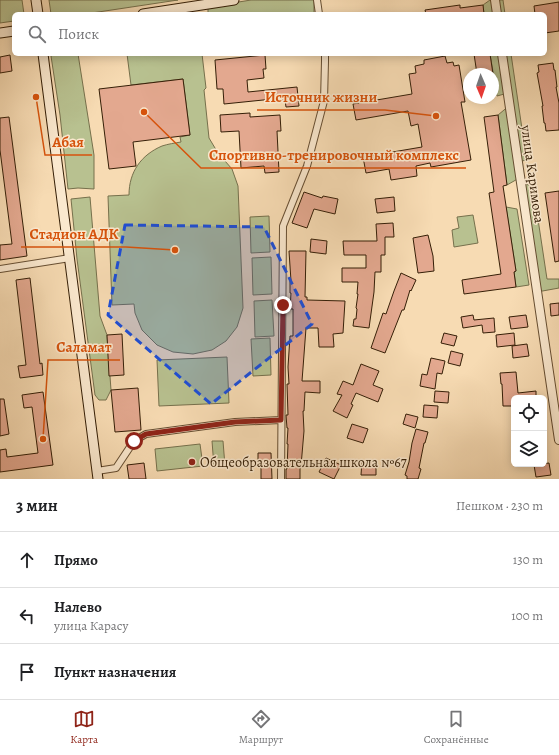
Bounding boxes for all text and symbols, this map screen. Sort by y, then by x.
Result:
search box [12,12,547,56]
icon: search [26,23,48,45]
text: Поиск [58,24,99,44]
north arrow [463,68,499,104]
callout: Источник жизни [257,83,385,110]
text: Источник жизни [265,87,377,107]
street label: улица Каримова [516,123,549,225]
callout: Абая [45,128,92,155]
text: Абая [51,132,84,152]
callout: Спортивно-тренировочный комплекс [201,141,466,168]
text: Спортивно-тренировочный комплекс [209,145,459,165]
callout: Стадион АДК [21,220,126,247]
text: Стадион АДК [30,224,118,244]
route end [274,296,292,314]
callout: Саламат [48,333,120,360]
text: Саламат [56,337,112,357]
map controls [511,395,547,467]
button: locate [511,395,547,431]
button: layers [511,431,547,467]
route start [125,432,143,450]
place label: Общеобразовательная школа №67 [200,453,407,472]
marker: Общеобразовательная школа №67 [187,457,197,467]
text: 3 мин [16,494,58,517]
text: Пешком · 230 m [456,497,543,514]
icon: ahead [16,549,38,571]
text: Прямо [54,550,98,570]
text: 130 m [513,551,543,568]
text: Налево [54,597,102,617]
icon: left [16,605,38,627]
text: 100 m [511,607,543,624]
text: улица Карасу [54,617,128,634]
icon: arrive [16,661,38,683]
text: Пункт назначения [54,662,176,682]
tab: Карта [70,708,98,747]
tab: Маршрут [239,708,283,747]
tab: Сохранённые [424,708,489,747]

